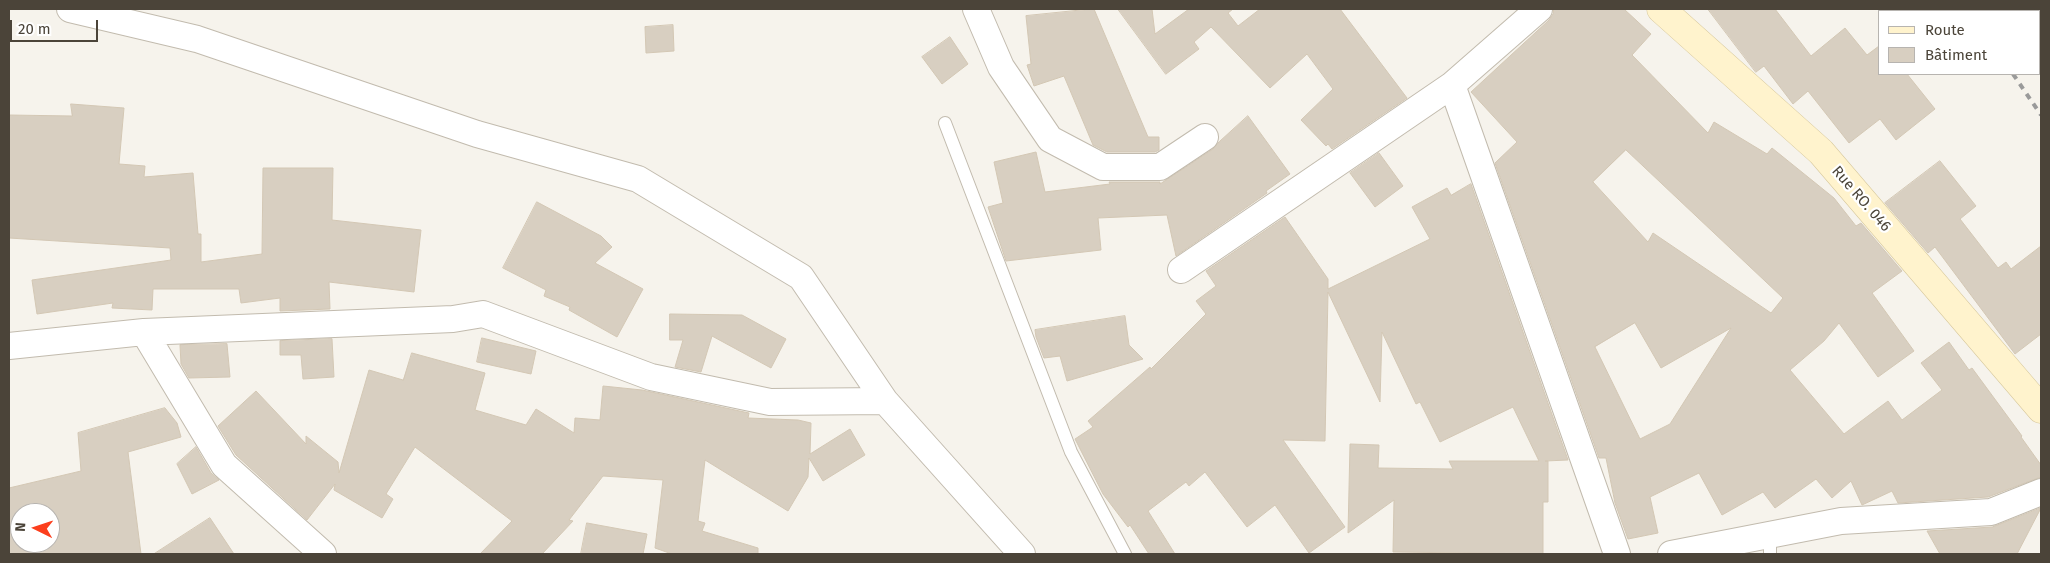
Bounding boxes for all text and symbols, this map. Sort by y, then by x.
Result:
scale bar [12,10,100,42]
legend [1878,10,2040,75]
text: 20 m [18,20,51,38]
text: Route [1925,21,1965,39]
text: Bâtiment [1925,46,1987,64]
street label: Rue RO. 046 [1828,163,1894,235]
north arrow [10,503,60,553]
text: N [12,522,29,532]

